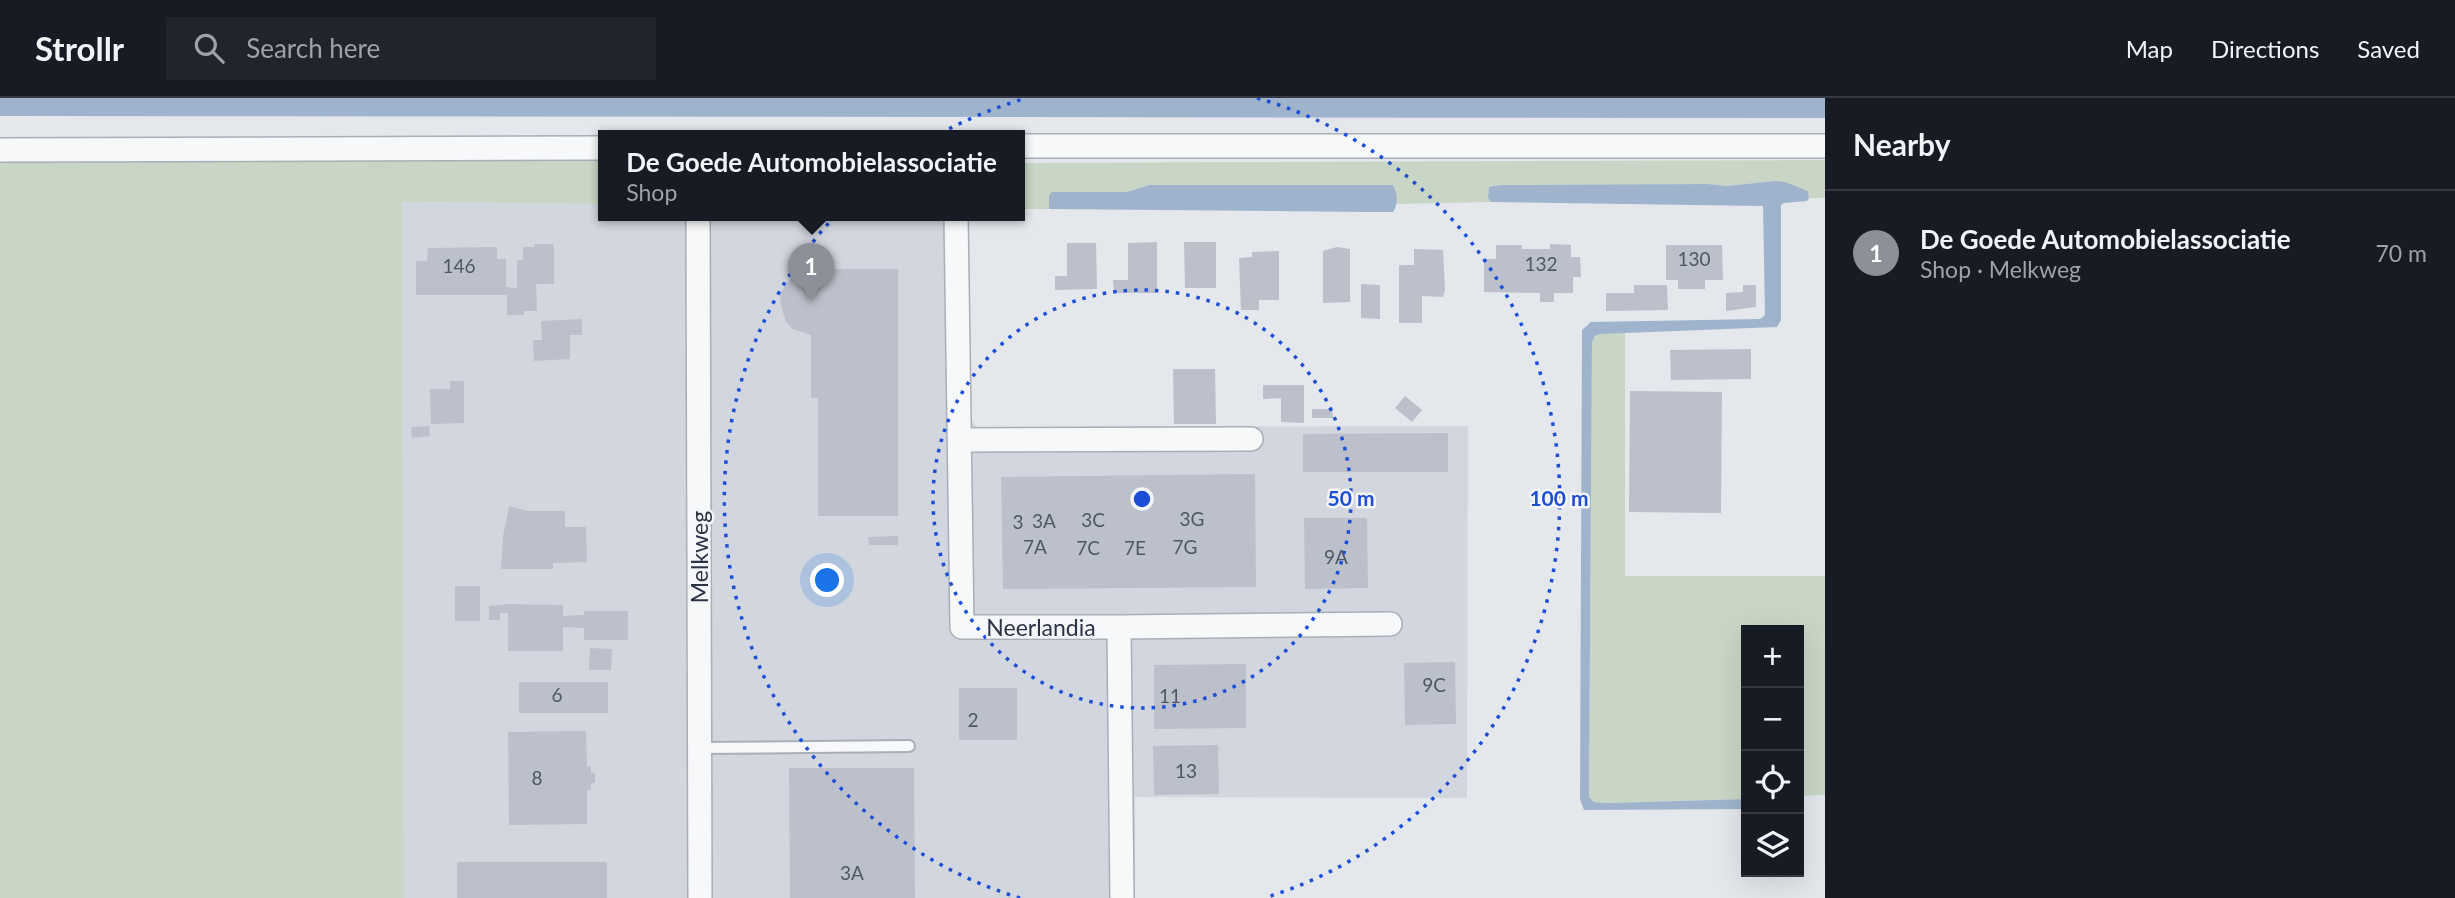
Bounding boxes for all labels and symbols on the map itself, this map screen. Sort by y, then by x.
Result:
pin: 1 [788,243,834,301]
house number: 130 [1677,247,1711,270]
house number: 132 [1524,252,1558,275]
house number: 146 [442,254,476,277]
text: 50 m [1327,485,1375,510]
text: 100 m [1529,485,1589,510]
centre of rings [1130,487,1154,511]
house number: 3G [1180,507,1204,530]
house number: 3C [1081,508,1105,531]
house number: 3A [1032,509,1056,532]
house number: 3 [1012,510,1024,533]
street label: Melkweg [685,511,713,603]
house number: 7A [1023,535,1047,558]
house number: 7G [1173,535,1197,558]
house number: 7C [1076,536,1100,559]
house number: 7E [1124,536,1146,559]
house number: 9A [1324,545,1348,568]
your location [810,563,844,597]
street label: Neerlandia [986,613,1096,641]
house number: 9C [1422,673,1446,696]
house number: 6 [551,683,563,706]
house number: 11 [1159,684,1181,707]
house number: 2 [967,708,979,731]
house number: 13 [1175,759,1197,782]
house number: 8 [531,766,543,789]
house number: 3A [840,861,864,884]

